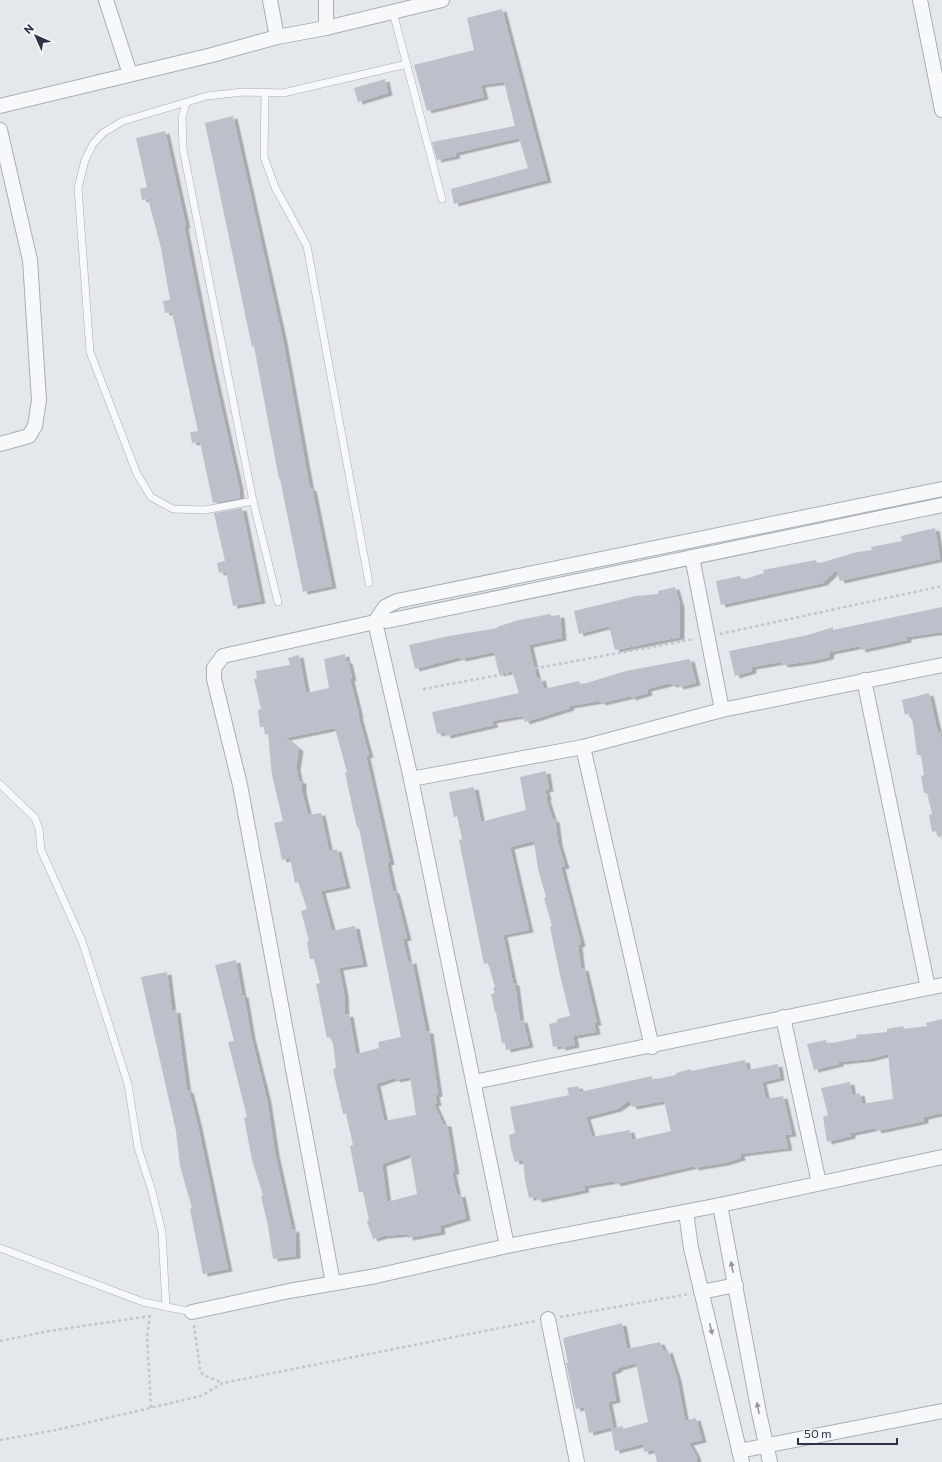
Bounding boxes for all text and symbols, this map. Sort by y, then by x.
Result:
north arrow [16,16,56,56]
text: N [21,21,36,36]
one-way arrow [729,1260,735,1273]
one-way arrow [709,1323,715,1336]
one-way arrow [755,1402,761,1414]
scale bar [798,1420,897,1446]
text: 50 m [804,1426,832,1440]

